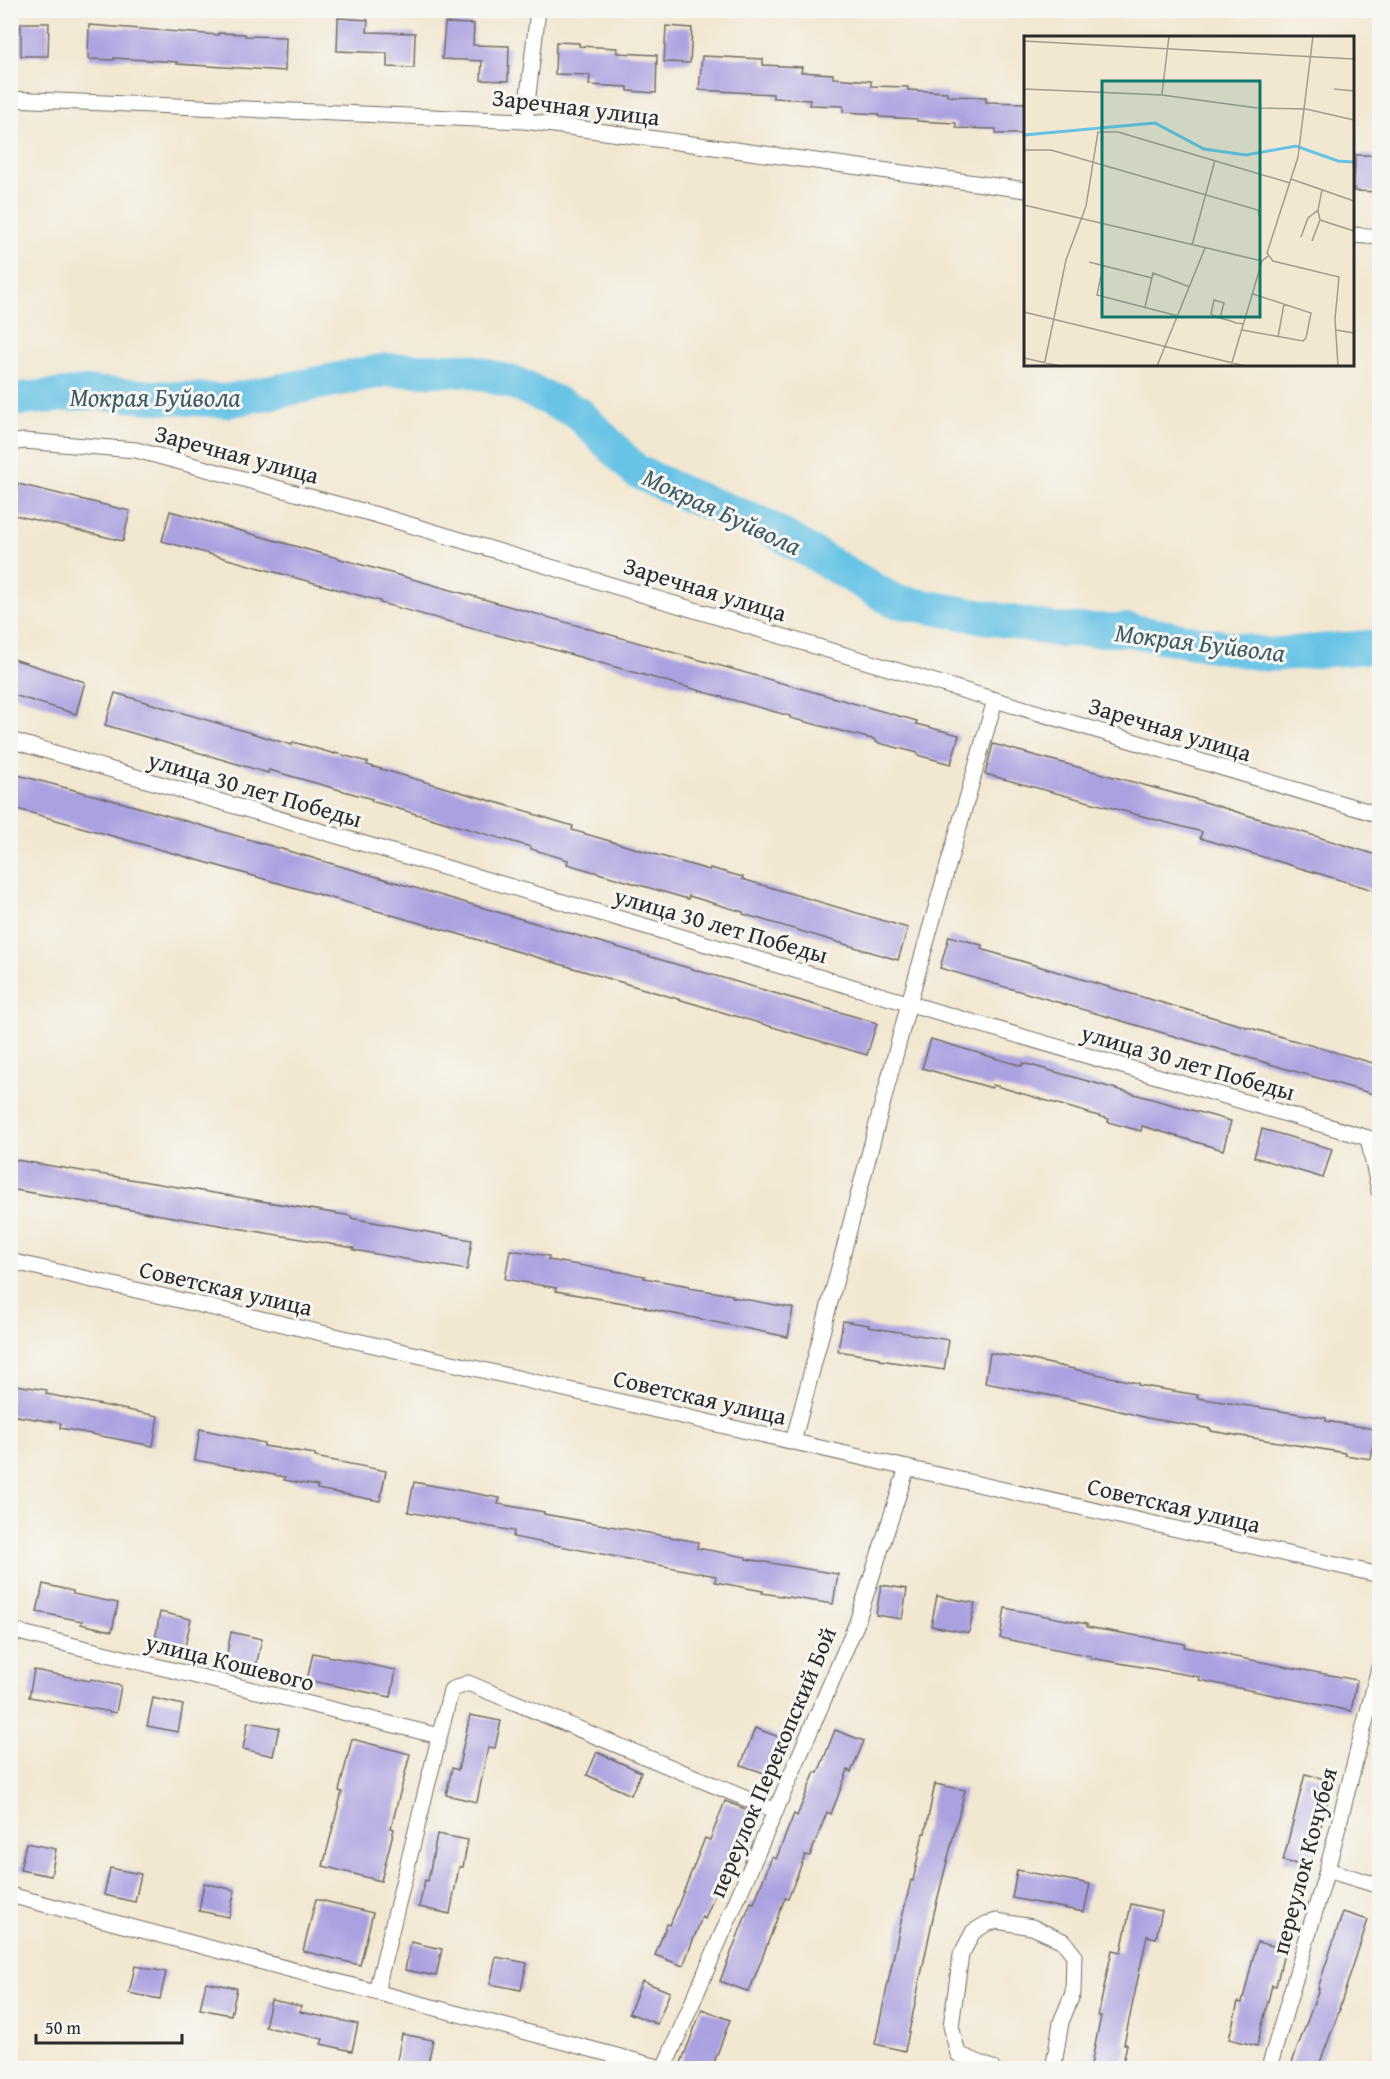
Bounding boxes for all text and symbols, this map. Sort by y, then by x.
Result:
inset map [1024,36,1354,366]
street label: Заречная улица [490,79,662,135]
water label: Мокрая Буйвола [69,377,241,416]
street label: Заречная улица [151,415,323,493]
water label: Мокрая Буйвола [636,457,808,565]
street label: Заречная улица [619,548,791,631]
water label: Мокрая Буйвола [1113,612,1287,672]
street label: Заречная улица [1084,688,1256,771]
street label: улица 30 лет Победы [143,741,366,836]
street label: улица 30 лет Победы [609,877,832,972]
street label: улица 30 лет Победы [1076,1014,1299,1109]
street label: Советская улица [136,1251,317,1325]
street label: Советская улица [610,1360,791,1434]
street label: Советская улица [1084,1468,1265,1542]
street label: переулок Перекопский Бой [699,1621,845,1903]
street label: улица Кошевого [141,1624,318,1700]
street label: переулок Кочубея [1262,1764,1346,1958]
scale bar [36,2007,182,2045]
text: 50 m [45,2014,81,2041]

